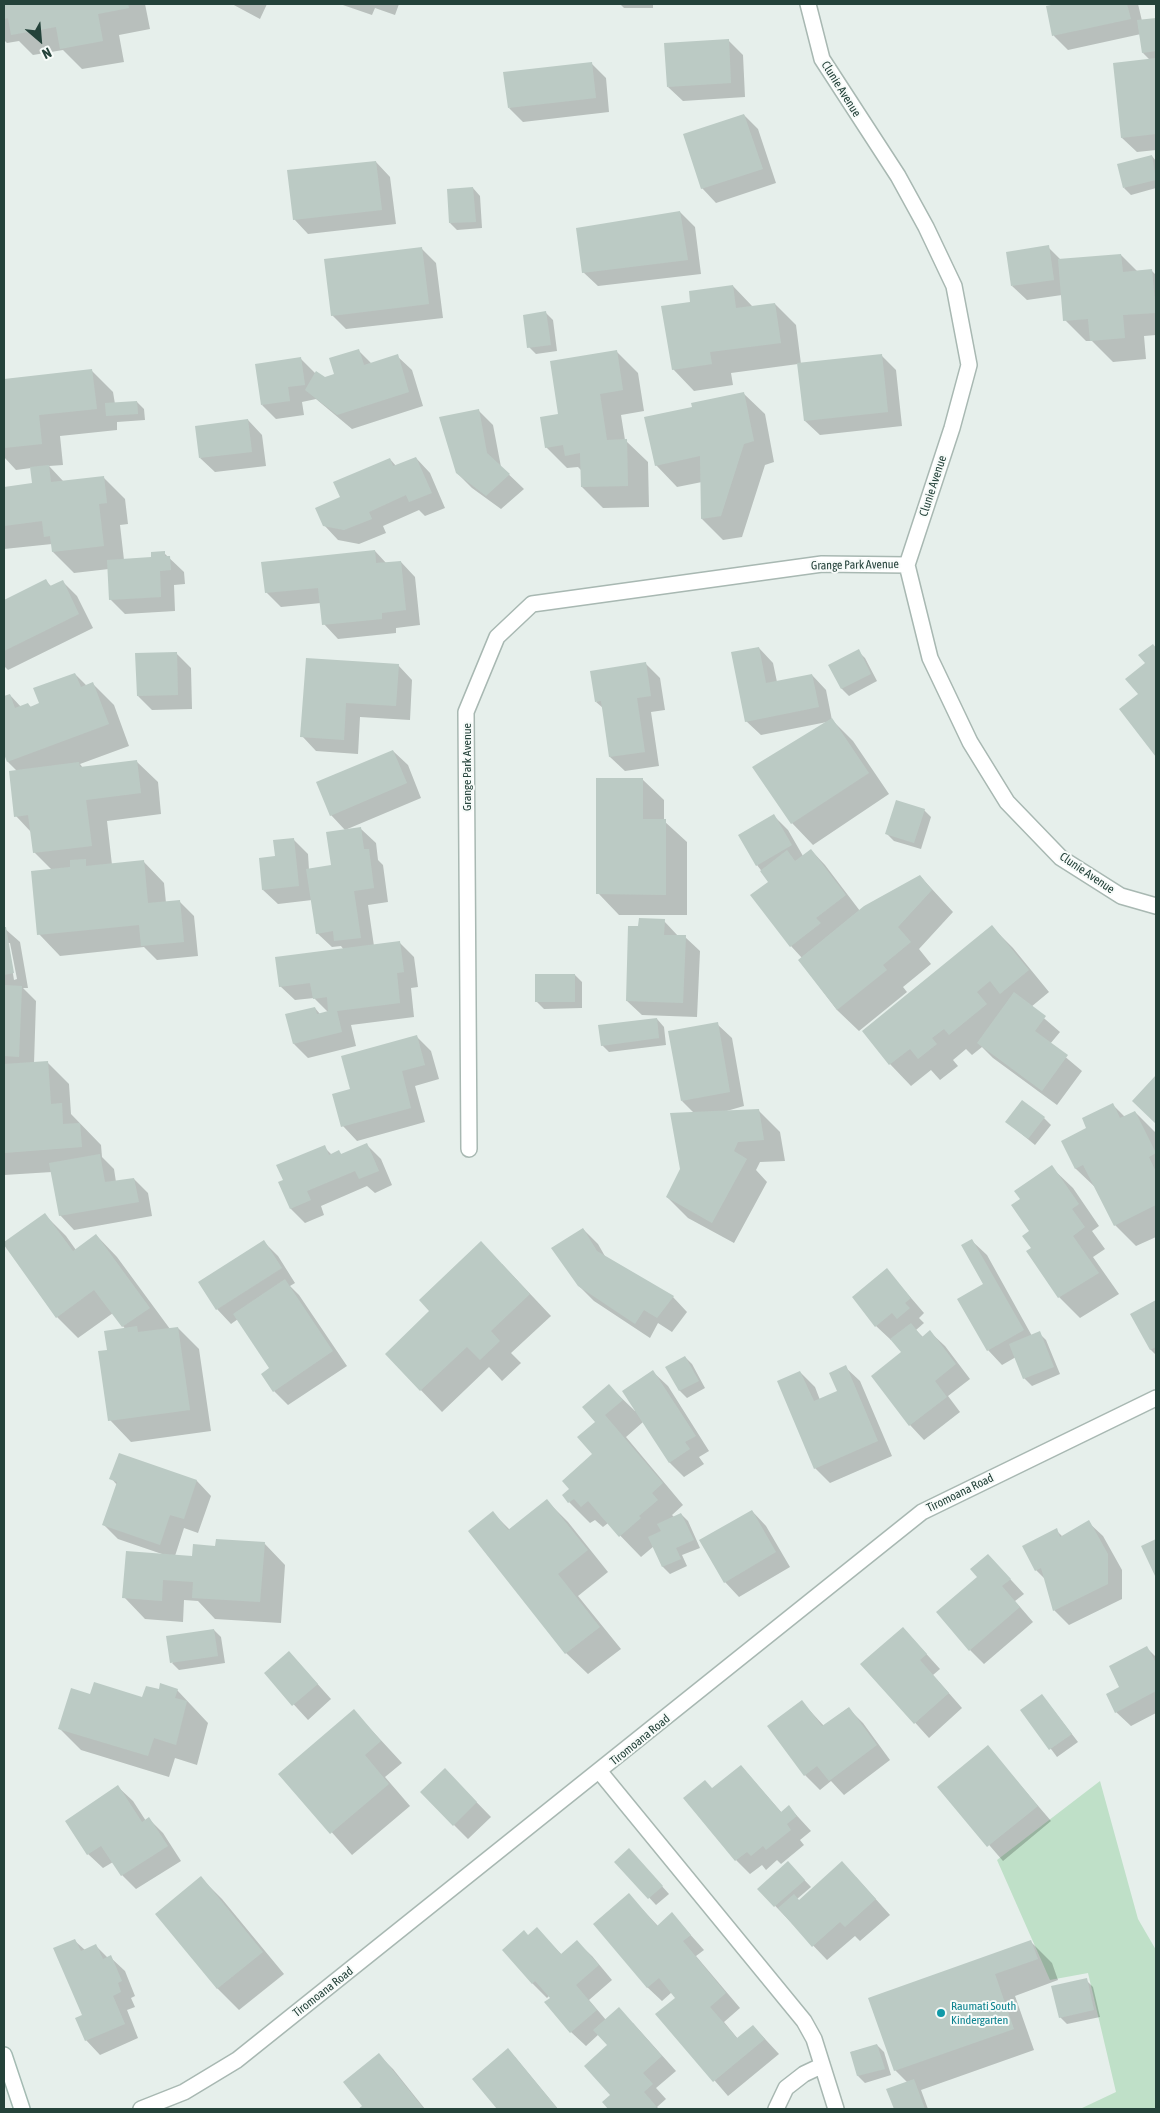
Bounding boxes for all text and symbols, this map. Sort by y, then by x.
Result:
north arrow [15,15,65,65]
text: N [40,44,54,62]
street label: Clunie Avenue [818,58,864,120]
street label: Clunie Avenue [916,454,950,518]
street label: Grange Park Avenue [811,557,899,573]
street label: Grange Park Avenue [460,723,474,811]
street label: Clunie Avenue [1057,849,1117,897]
street label: Tiromoana Road [924,1471,996,1515]
street label: Tiromoana Road [607,1712,673,1768]
street label: Tiromoana Road [290,1964,356,2020]
place label: Raumati South Kindergarten [951,1999,1016,2027]
marker: Raumati South Kindergarten [935,2007,947,2019]

